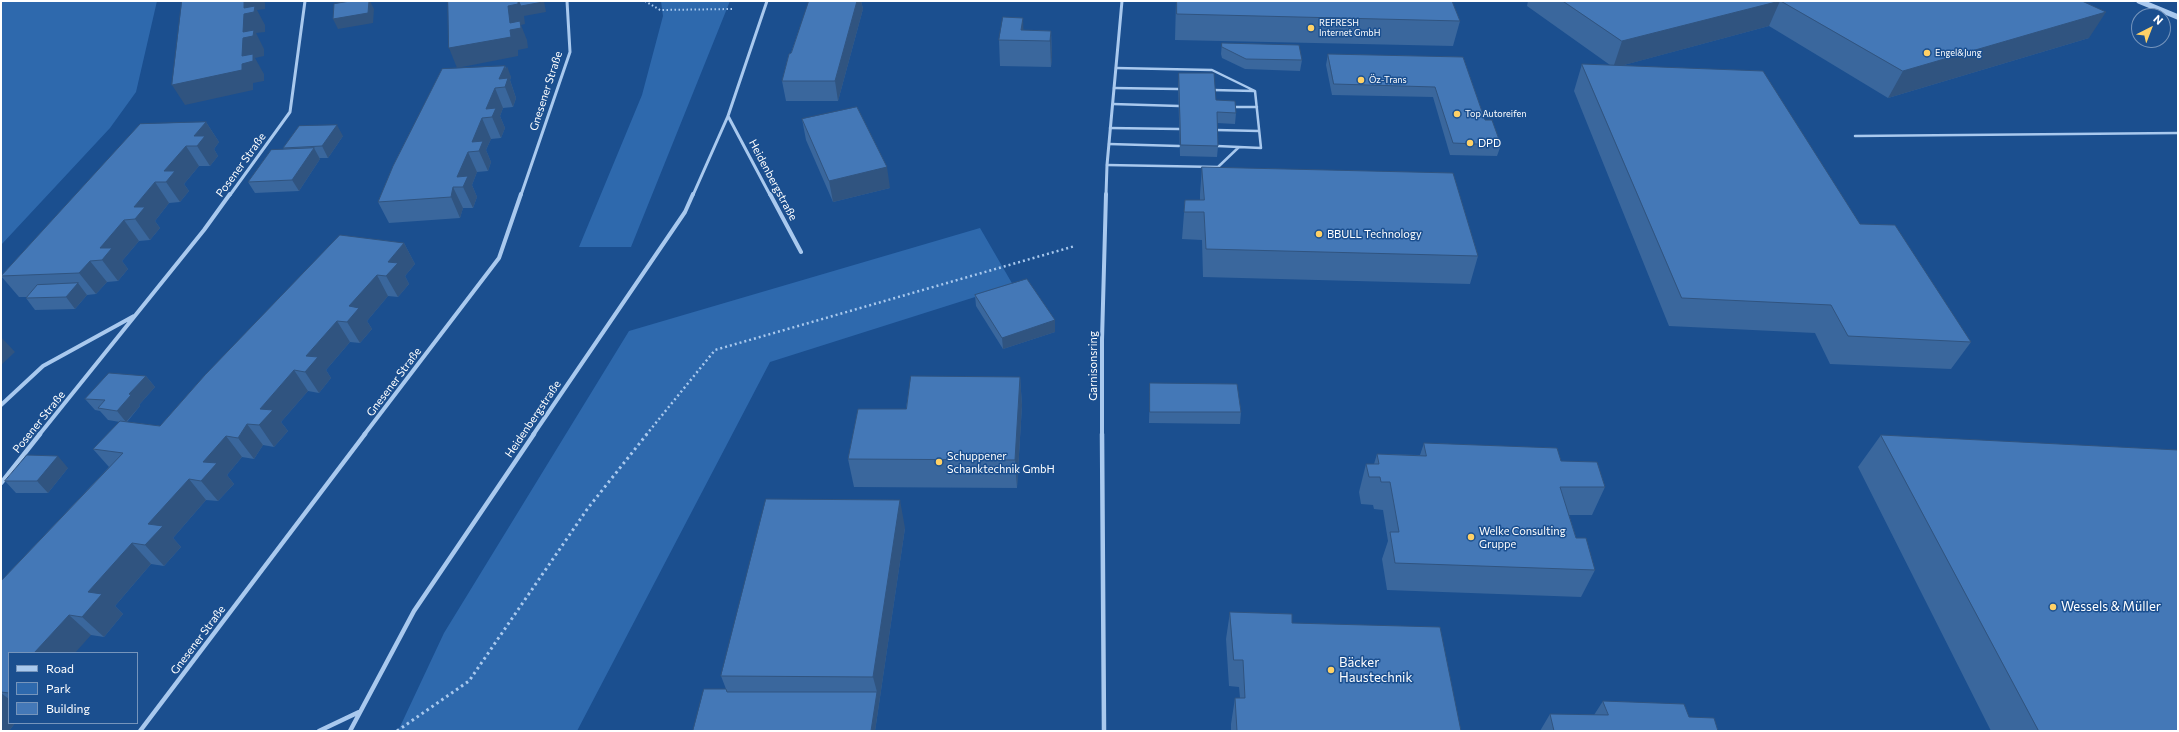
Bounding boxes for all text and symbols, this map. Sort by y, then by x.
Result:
north arrow [2131,8,2171,48]
text: N [2151,12,2166,27]
place label: REFRESH Internet GmbH [1319,18,1380,39]
marker: REFRESH Internet GmbH [1306,23,1316,33]
marker: Engel&Jung [1922,48,1932,58]
place label: Engel&Jung [1935,48,1982,58]
street label: Gnesener Straße [527,50,565,132]
marker: Öz-Trans [1356,75,1366,85]
place label: Öz-Trans [1369,75,1407,85]
marker: Top Autoreifen [1452,109,1462,119]
place label: Top Autoreifen [1465,109,1526,119]
street label: Posener Straße [213,130,269,200]
place label: DPD [1478,136,1501,150]
street label: Heidenbergstraße [746,137,800,223]
marker: DPD [1465,138,1475,148]
place label: BBULL Technology [1327,227,1422,241]
marker: BBULL Technology [1314,229,1324,239]
street label: Garnisonsring [1086,331,1100,401]
street label: Gnesener Straße [364,345,424,419]
street label: Heidenbergstraße [502,378,564,460]
street label: Posener Straße [10,388,68,456]
place label: Schuppener Schanktechnik GmbH [947,449,1055,475]
marker: Schuppener Schanktechnik GmbH [934,457,944,467]
place label: Welke Consulting Gruppe [1479,524,1566,550]
marker: Welke Consulting Gruppe [1466,532,1476,542]
place label: Wessels & Müller [2061,599,2161,615]
marker: Wessels & Müller [2048,602,2058,612]
street label: Gnesener Straße [168,603,228,677]
legend [8,652,138,724]
place label: Bäcker Haustechnik [1339,655,1412,686]
text: Road [46,661,74,675]
marker: Bäcker Haustechnik [1326,665,1336,675]
text: Park [46,681,71,695]
text: Building [46,701,90,715]

